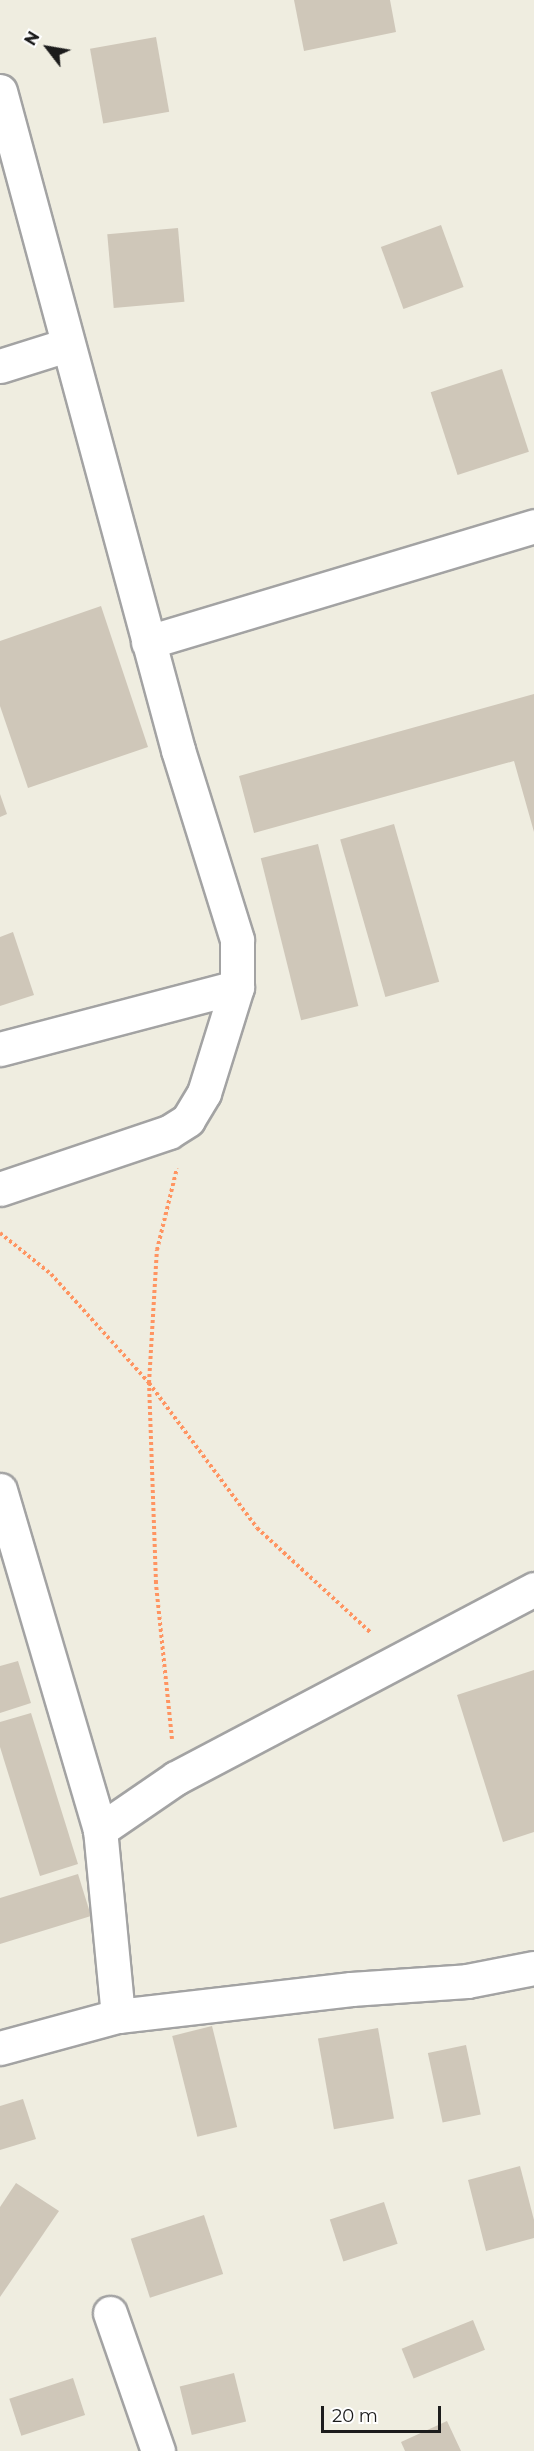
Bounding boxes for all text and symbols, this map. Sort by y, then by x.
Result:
north arrow [18,18,78,78]
text: N [21,28,44,49]
scale bar [324,2394,444,2432]
text: 20 m [332,2405,378,2427]

